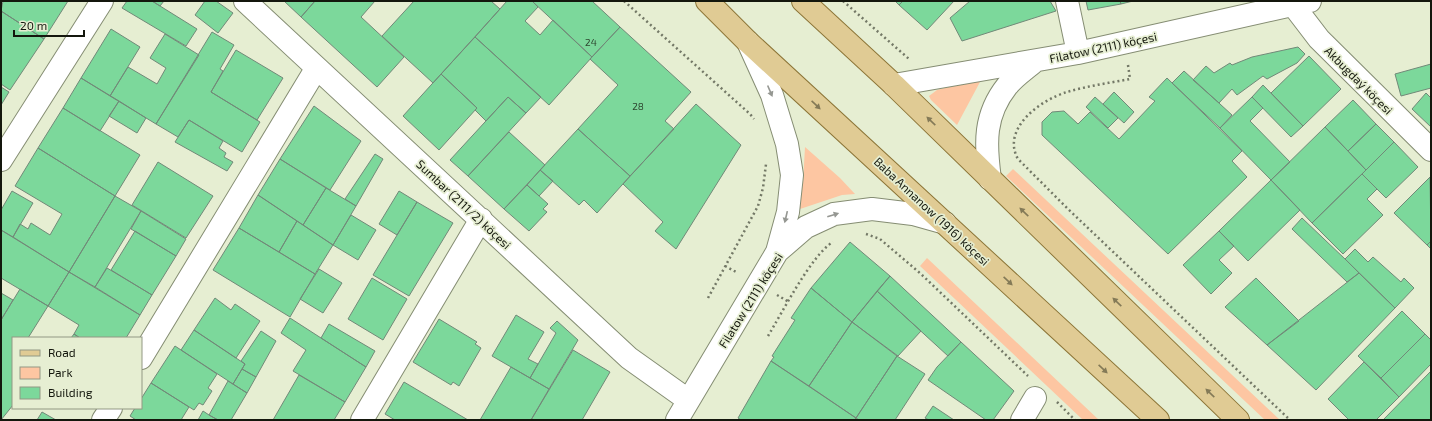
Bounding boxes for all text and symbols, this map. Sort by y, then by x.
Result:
scale bar [14,12,84,38]
text: 20 m [20,18,47,32]
street label: Filatow (2111) köçesi [1048,29,1158,66]
house number: 24 [585,36,597,48]
street label: Akbugdaý köçesi [1321,43,1396,118]
one-way arrow [767,85,773,96]
house number: 28 [632,100,644,112]
one-way arrow [811,100,822,109]
one-way arrow [926,116,936,126]
street label: Baba Annanow (1916) köçesi [871,154,992,269]
street label: Sumbar (2111/2) köçesi [413,157,514,252]
one-way arrow [1019,207,1029,217]
one-way arrow [783,211,789,223]
one-way arrow [827,212,839,218]
street label: Filatow (2111) köçesi [715,250,786,351]
one-way arrow [1003,276,1013,285]
one-way arrow [1112,297,1122,307]
legend [12,337,142,409]
text: Road [48,345,76,359]
one-way arrow [1098,364,1108,374]
text: Park [48,365,73,379]
text: Building [48,385,93,399]
one-way arrow [1205,388,1215,398]

